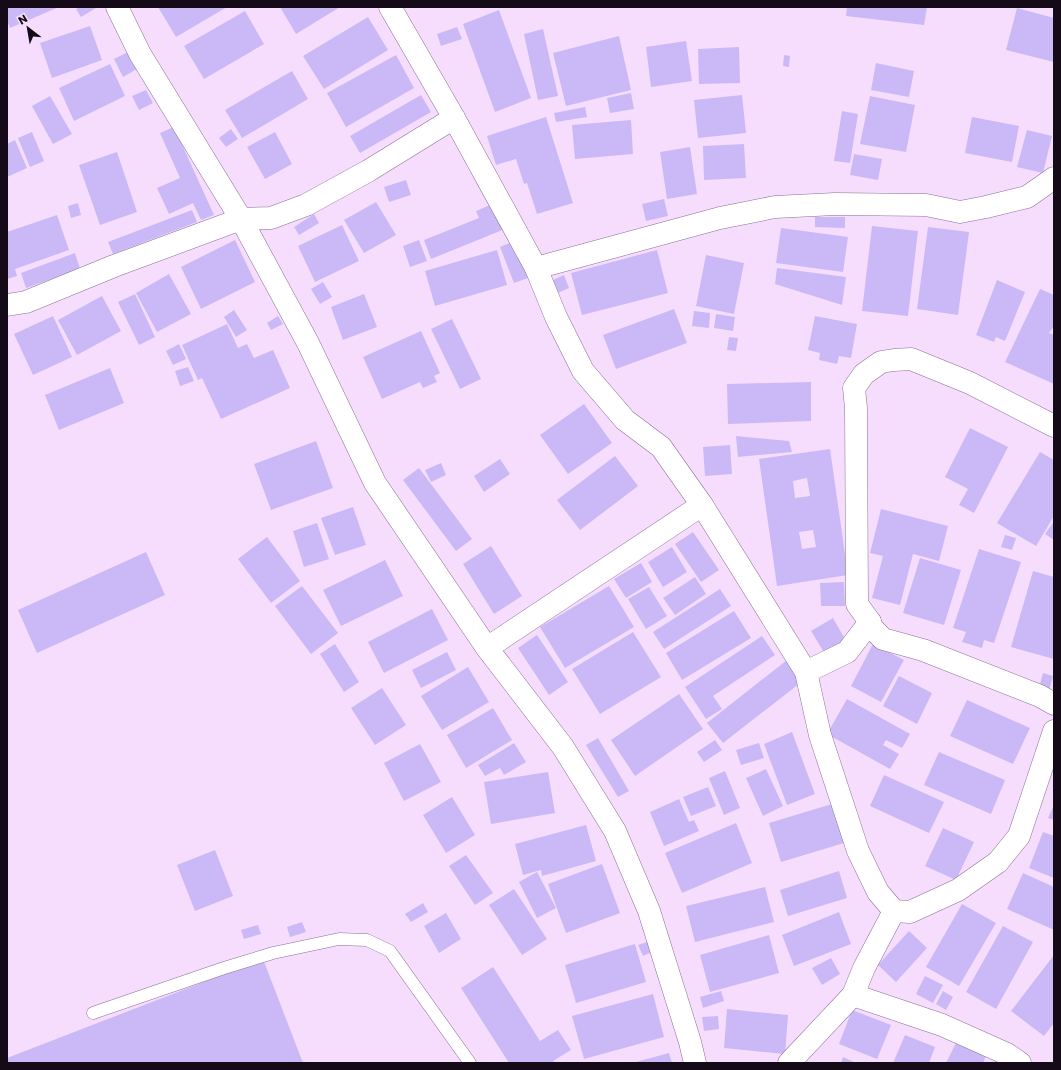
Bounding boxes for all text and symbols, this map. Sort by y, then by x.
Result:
north arrow [8,8,48,48]
text: N [15,10,31,28]

